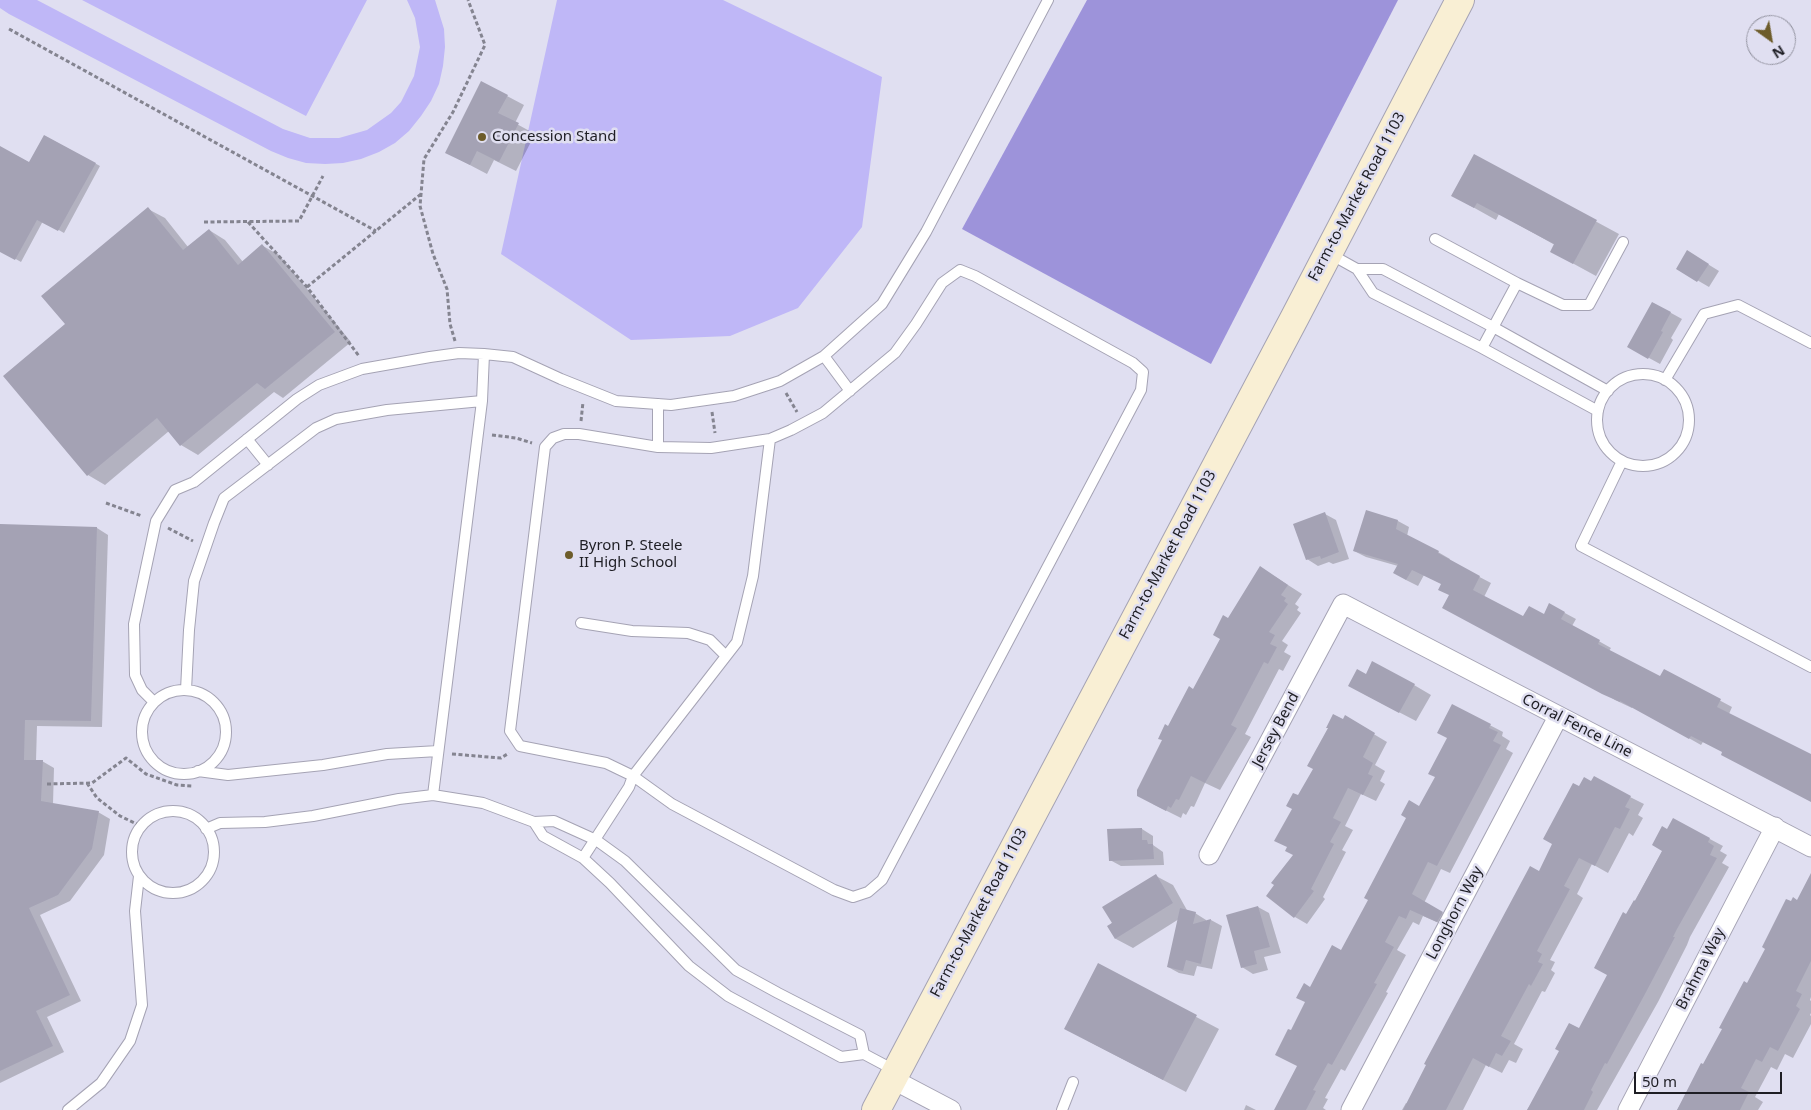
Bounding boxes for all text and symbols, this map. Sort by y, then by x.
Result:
north arrow [1746,15,1796,65]
text: N [1769,41,1789,63]
street label: Farm-to-Market Road 1103 [1305,109,1409,285]
place label: Concession Stand [492,128,617,146]
marker: Concession Stand [476,131,488,143]
street label: Farm-to-Market Road 1103 [1116,467,1220,643]
place label: Byron P. Steele II High School [579,537,682,572]
marker: Byron P. Steele II High School [563,549,575,561]
street label: Jersey Bend [1249,689,1303,771]
street label: Corral Fence Line [1519,690,1635,762]
street label: Farm-to-Market Road 1103 [927,825,1031,1001]
street label: Longhorn Way [1423,863,1487,963]
street label: Brahma Way [1673,925,1729,1013]
scale bar [1636,1062,1784,1094]
text: 50 m [1642,1071,1677,1091]

